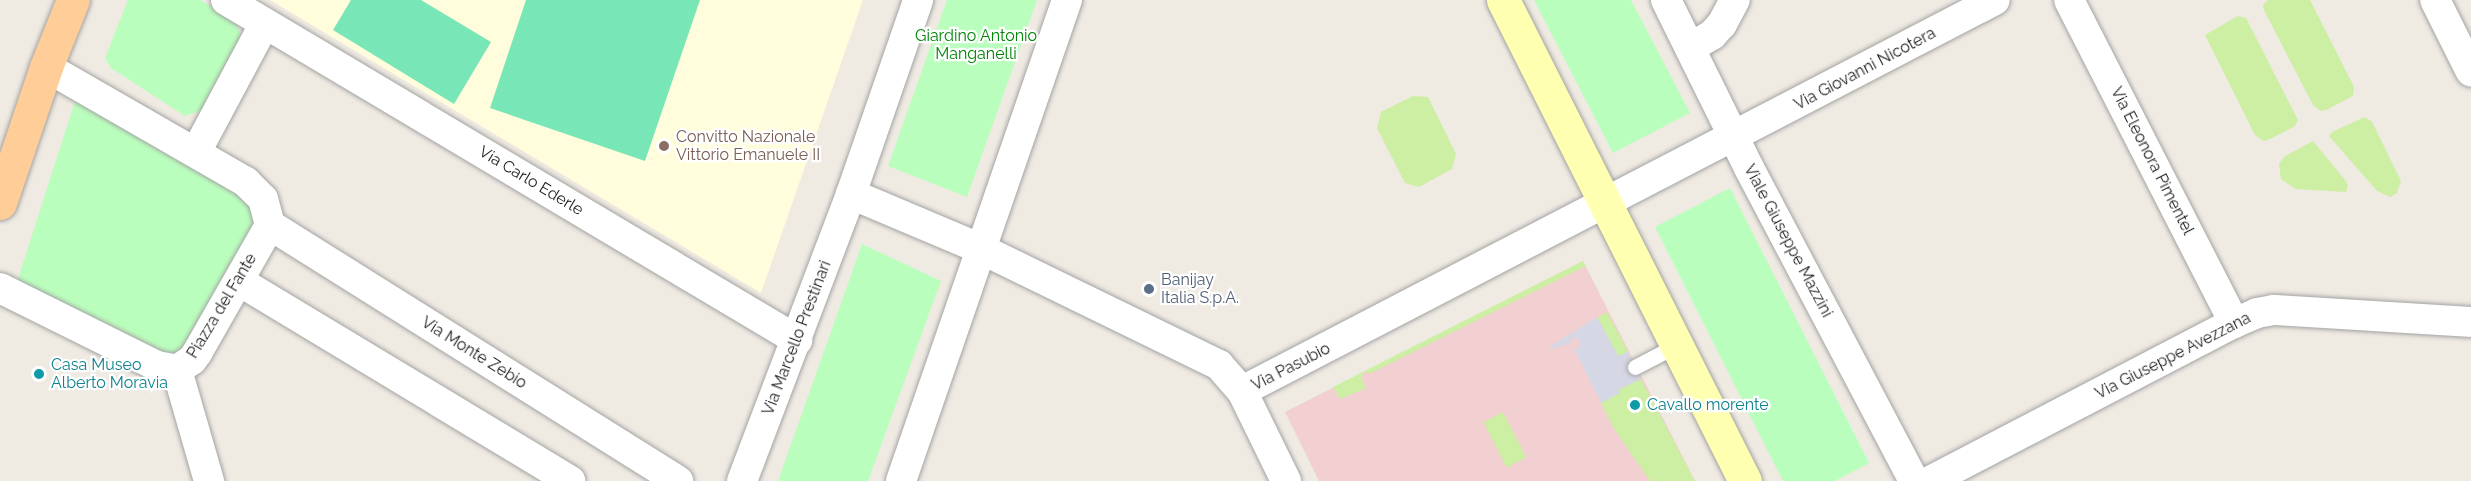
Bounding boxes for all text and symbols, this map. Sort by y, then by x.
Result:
street label: Via Giovanni Nicotera [1791,24,1939,114]
park label: Giardino Antonio Manganelli [915,26,1037,64]
street label: Via Eleonora Pimentel [2106,84,2198,238]
place label: Convitto Nazionale Vittorio Emanuele II [676,127,820,165]
marker: Convitto Nazionale Vittorio Emanuele II [657,139,671,153]
street label: Via Carlo Ederle [475,142,587,220]
street label: Viale Giuseppe Mazzini [1740,161,1836,321]
street label: Piazza del Fante [183,250,261,362]
street label: Via Marcello Prestinari [759,258,835,418]
place label: Banijay Italia S.p.A. [1161,270,1239,308]
marker: Banijay Italia S.p.A. [1142,282,1156,296]
street label: Via Giuseppe Avezzana [2092,308,2254,404]
street label: Via Monte Zebio [418,313,530,393]
street label: Via Pasubio [1248,339,1334,395]
place label: Casa Museo Alberto Moravia [51,355,168,393]
marker: Casa Museo Alberto Moravia [32,367,46,381]
place label: Cavallo morente [1647,395,1769,415]
marker: Cavallo morente [1628,398,1642,412]

